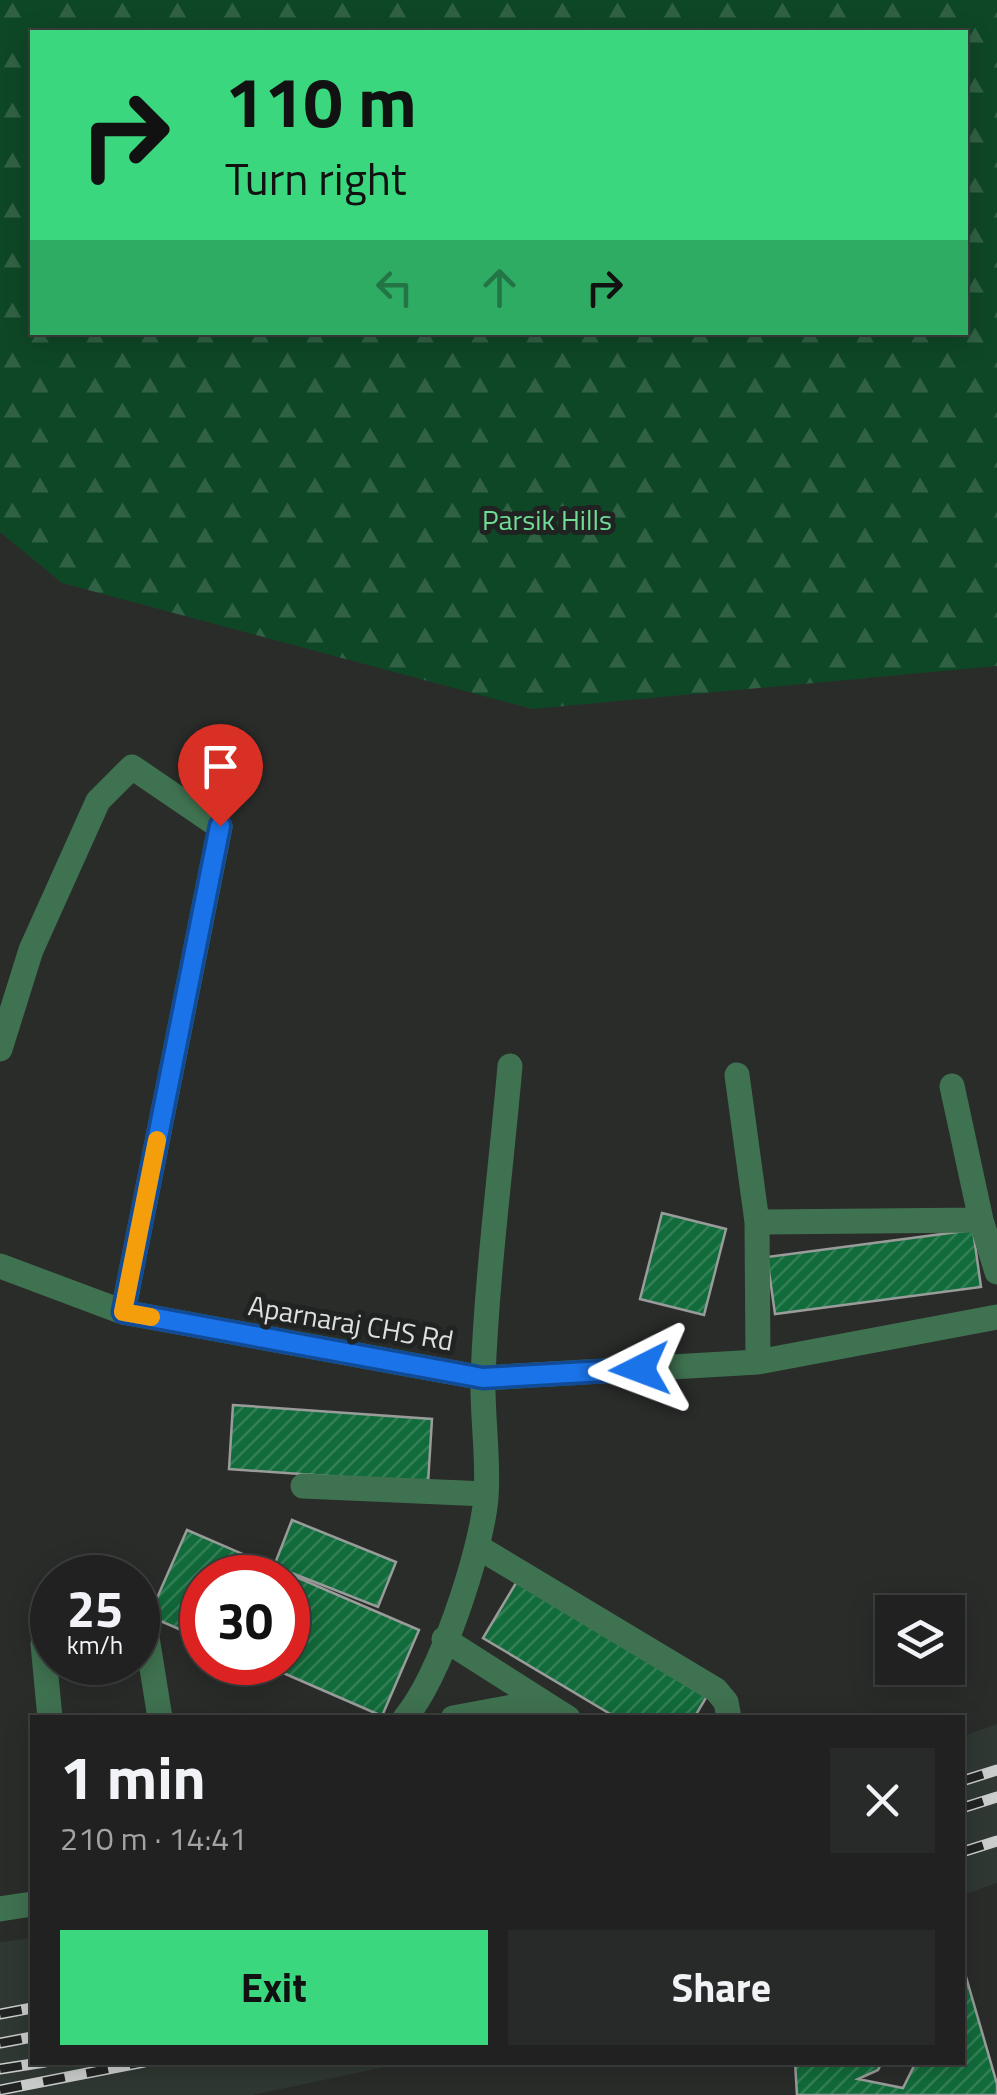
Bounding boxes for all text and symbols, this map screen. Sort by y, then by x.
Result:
text: 110 m [225,48,417,154]
icon: right [60,70,190,200]
text: Turn right [225,144,407,212]
icon: left [367,260,422,315]
icon: ahead [472,260,527,315]
icon: right [577,260,632,315]
park label: Parsik Hills [482,498,612,541]
pin [178,724,263,827]
icon: arrive [193,739,248,794]
street label: Aparnaraj CHS Rd [245,1283,457,1362]
position arrow [588,1317,692,1421]
speed limit sign: 30 [180,1555,310,1685]
text: 25 [67,1570,123,1646]
map controls [875,1595,965,1685]
button: layers [875,1595,965,1685]
text: km/h [67,1626,123,1664]
text: 1 min [60,1731,206,1822]
button: close [830,1748,935,1853]
text: 210 m · 14:41 [60,1814,247,1862]
button: Exit [60,1930,488,2045]
button: Share [508,1930,935,2045]

